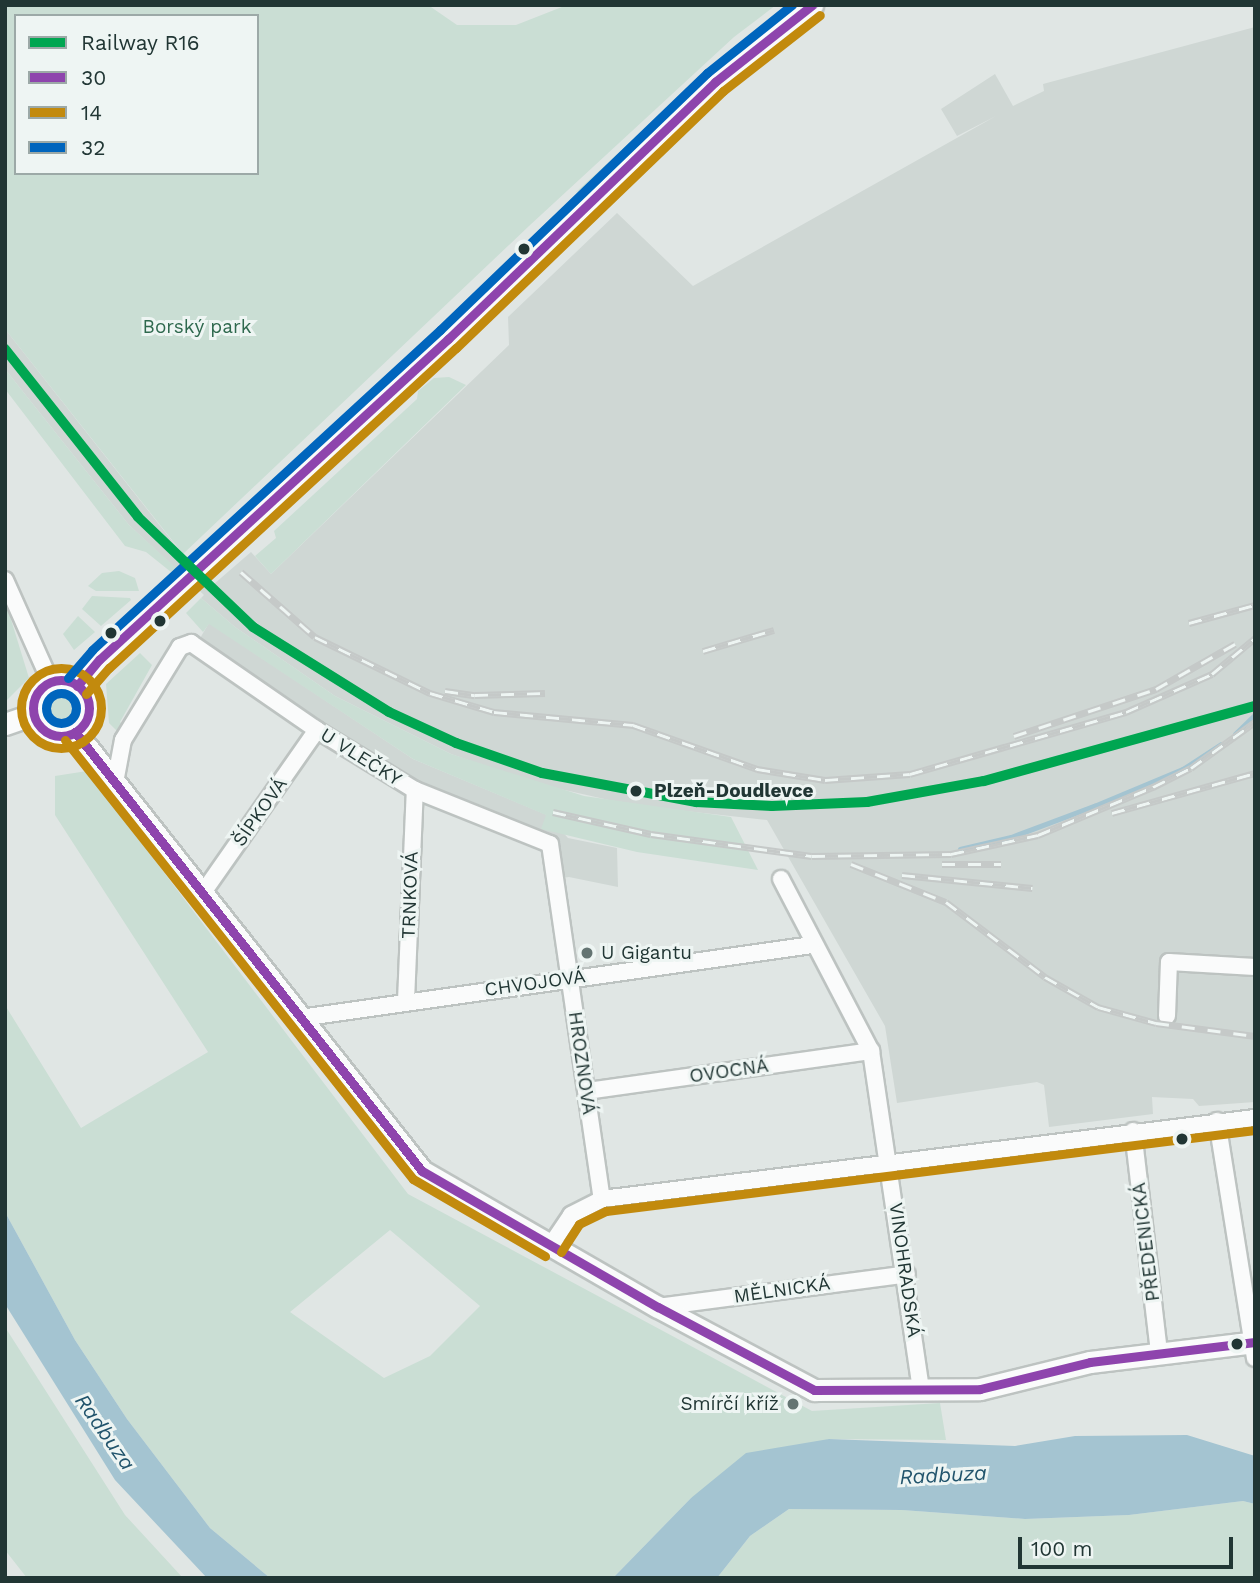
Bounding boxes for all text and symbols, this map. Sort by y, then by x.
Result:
legend [14,14,259,175]
text: Railway R16 [81,30,200,55]
text: 30 [81,65,106,90]
text: 14 [81,100,102,125]
text: 32 [81,135,106,160]
unlabelled marker [517,242,531,256]
park label: Borský park [142,316,252,338]
unlabelled marker [153,614,167,628]
unlabelled marker [104,626,118,640]
street label: U VLEČKY [316,723,406,791]
street label: ŠÍPKOVÁ [228,773,292,851]
marker: Plzeň-Doudlevce [625,780,647,802]
place label: Plzeň-Doudlevce [654,780,813,802]
street label: TRNKOVÁ [397,851,423,939]
place label: U Gigantu [601,942,692,964]
marker: U Gigantu [579,945,595,961]
street label: CHVOJOVÁ [483,965,587,1001]
street label: HROZNOVÁ [563,1010,601,1116]
street label: OVOCNÁ [688,1054,770,1088]
unlabelled marker [1175,1132,1189,1146]
street label: PŘEDENICKÁ [1127,1181,1165,1303]
street label: VINOHRADSKÁ [884,1201,926,1339]
street label: MĚLNICKÁ [732,1272,832,1308]
unlabelled marker [1230,1337,1244,1351]
water label: Radbuza [70,1389,140,1475]
place label: Smírčí kříž [680,1393,779,1415]
marker: Smírčí kříž [785,1396,801,1412]
water label: Radbuza [899,1460,987,1490]
scale bar [1022,1524,1237,1568]
text: 100 m [1031,1536,1093,1561]

